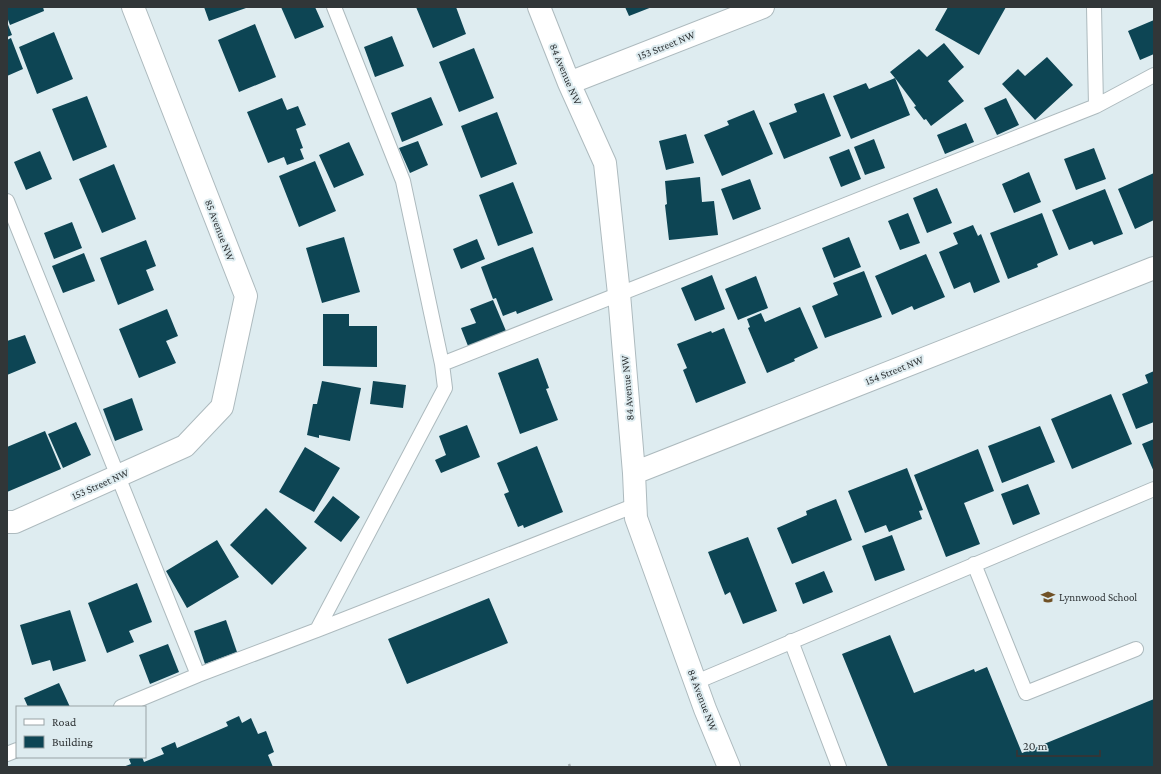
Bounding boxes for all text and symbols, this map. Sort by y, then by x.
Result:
street label: 153 Street NW [635,28,697,62]
street label: 84 Avenue NW [548,42,585,107]
street label: 85 Avenue NW [203,198,238,263]
street label: 154 Street NW [863,353,926,387]
street label: 84 Avenue NW [618,354,636,421]
street label: 153 Street NW [70,466,131,502]
school or university icon: Lynnwood School [1040,589,1056,605]
place label: Lynnwood School [1059,591,1137,604]
street label: 84 Avenue NW [686,667,721,734]
legend [16,706,146,758]
text: Road [52,715,77,729]
scale bar [1017,732,1100,758]
text: Building [52,735,93,749]
text: 20 m [1023,739,1048,753]

